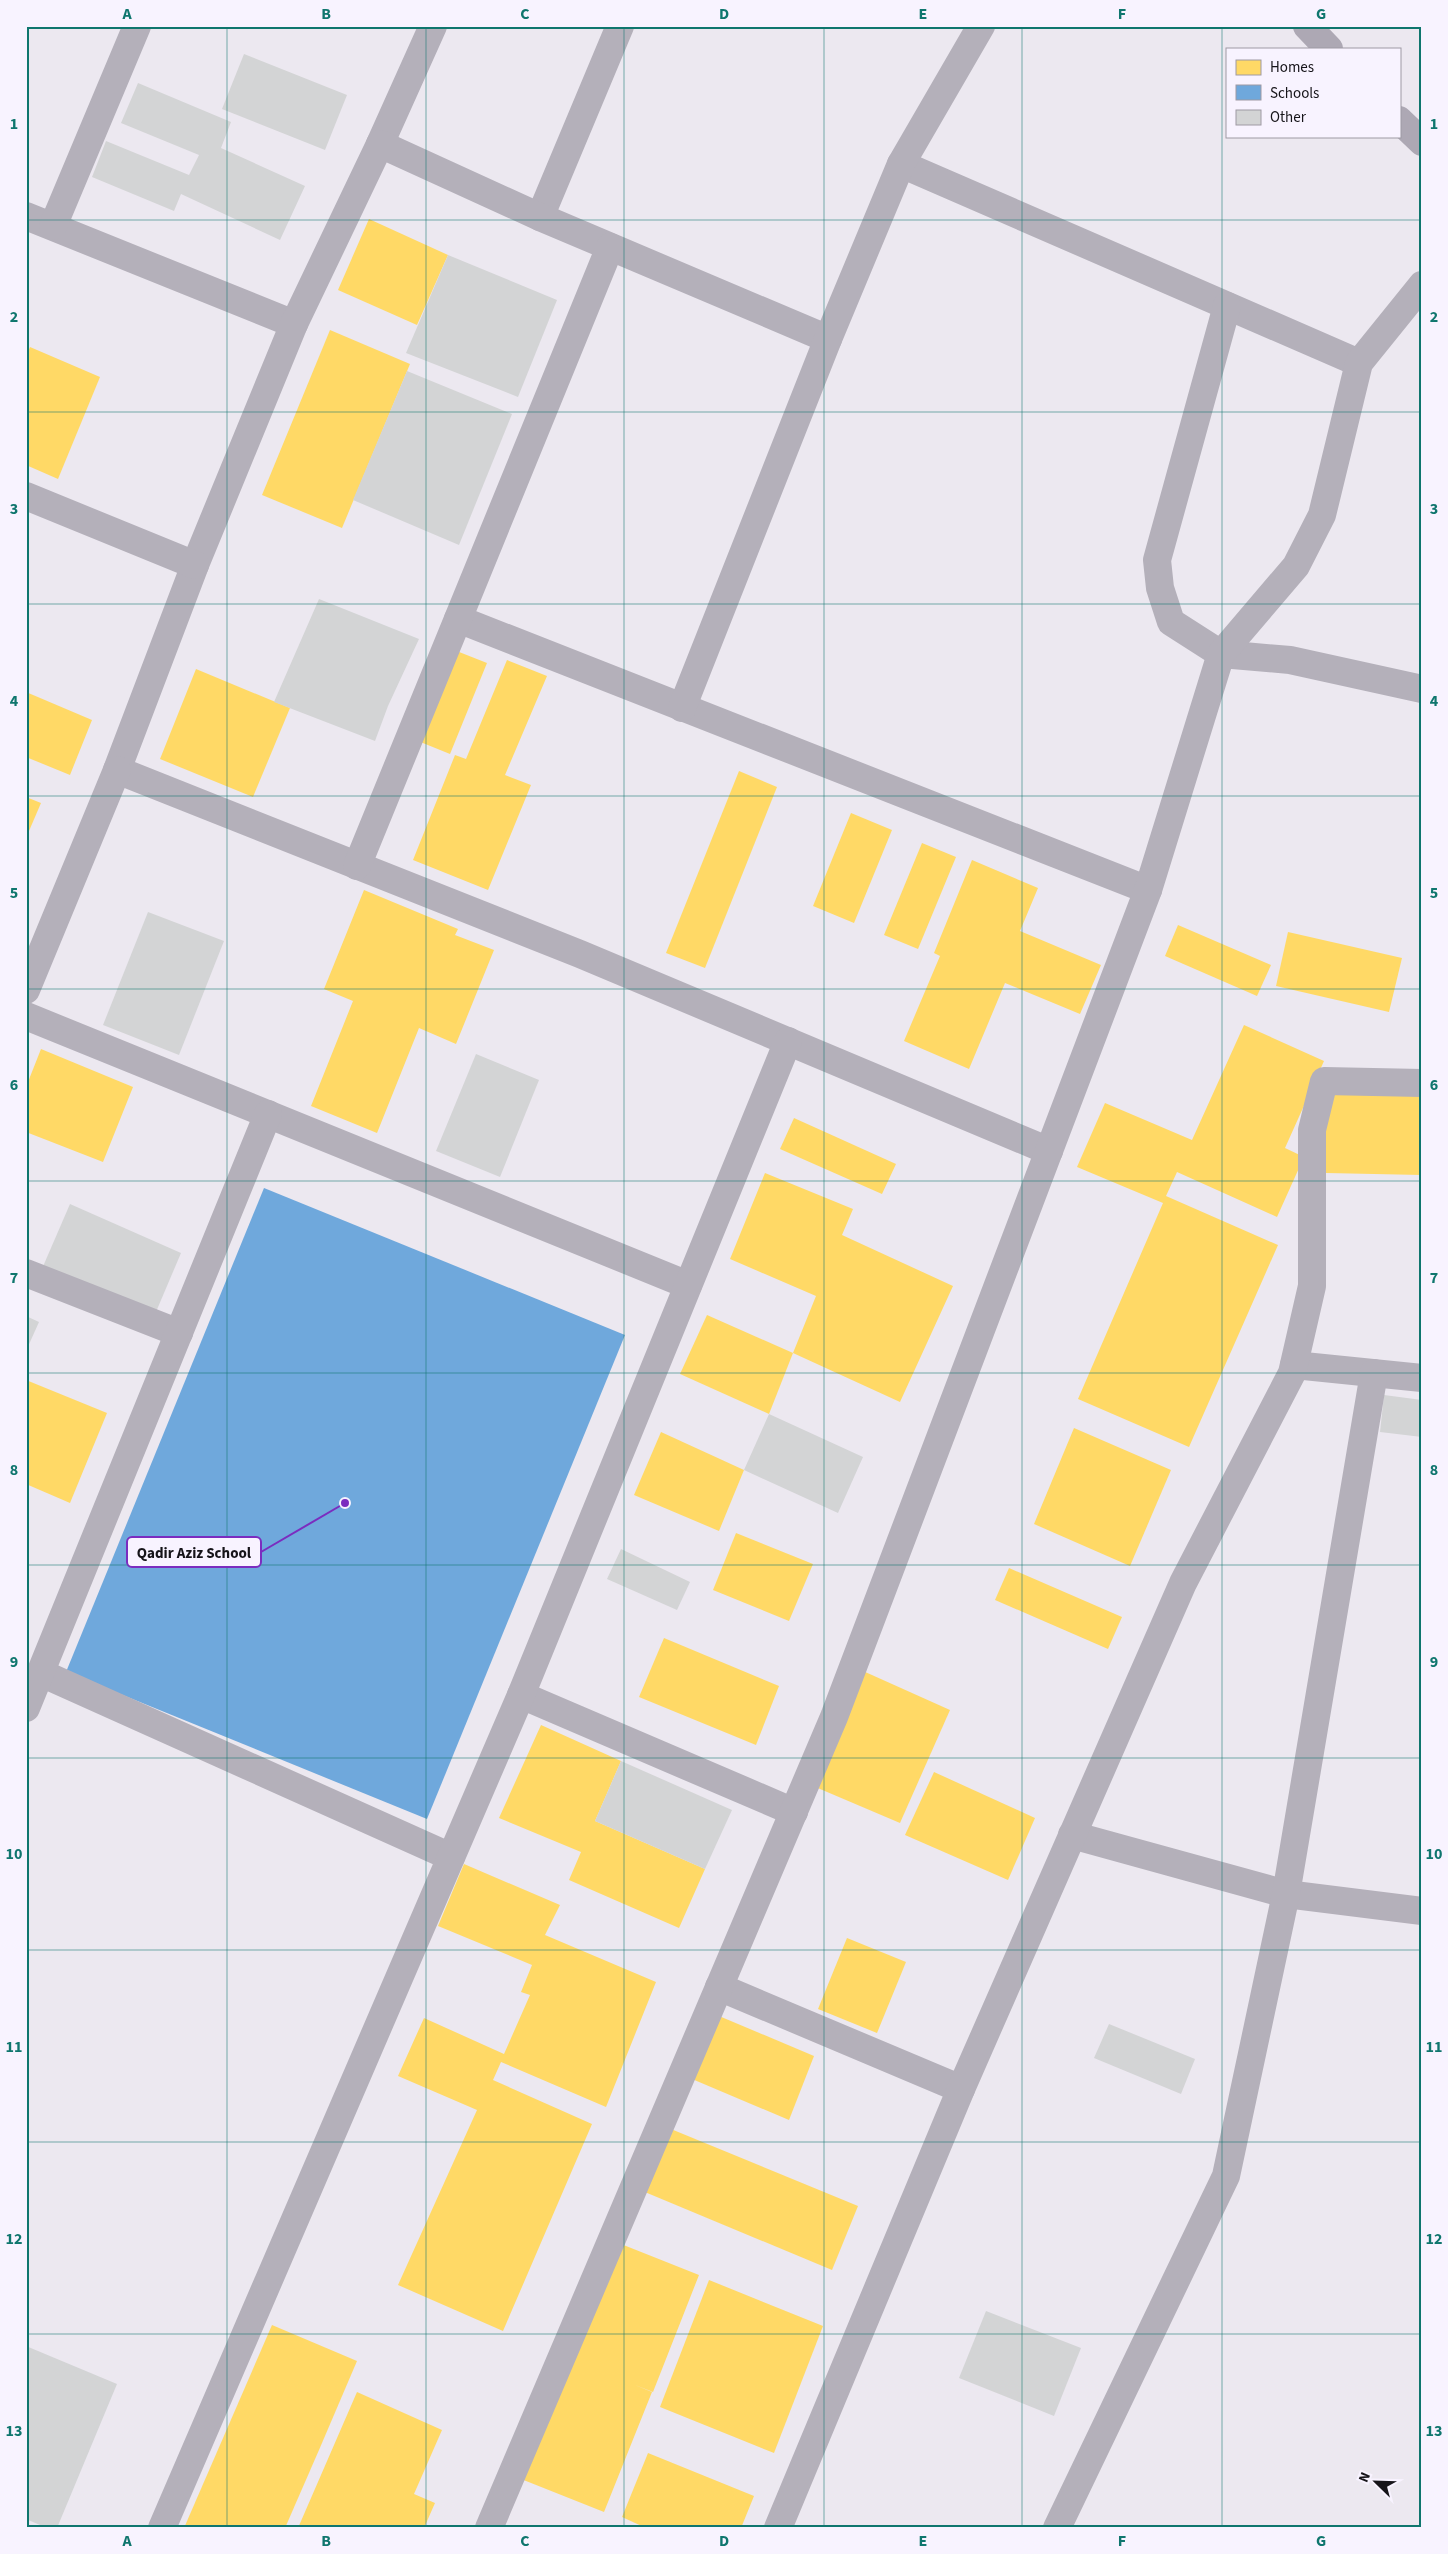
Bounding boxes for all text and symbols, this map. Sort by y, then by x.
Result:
text: A [121,3,132,25]
text: B [321,3,331,25]
text: C [520,3,530,25]
text: D [719,3,729,25]
text: E [919,3,927,25]
text: F [1118,3,1126,25]
text: G [1316,3,1326,25]
legend [1226,48,1400,138]
text: Homes [1270,57,1314,78]
text: Schools [1270,83,1319,104]
text: Other [1270,107,1307,128]
text: 1 [10,113,18,135]
text: 1 [1430,113,1438,135]
text: 2 [10,306,18,328]
text: 2 [1430,306,1438,328]
text: 3 [10,498,18,520]
text: 3 [1430,498,1438,520]
text: 4 [10,690,19,712]
text: 4 [1430,690,1439,712]
text: 5 [10,882,18,904]
text: 5 [1430,882,1438,904]
text: 6 [10,1074,18,1096]
text: 6 [1430,1074,1438,1096]
text: 7 [10,1267,18,1289]
text: 7 [1430,1267,1438,1289]
text: 8 [10,1459,18,1481]
text: 8 [1430,1459,1438,1481]
callout: Qadir Aziz School [127,1537,261,1567]
text: Qadir Aziz School [137,1543,252,1564]
text: 9 [10,1651,18,1673]
text: 9 [1430,1651,1438,1673]
text: 10 [6,1843,22,1865]
text: 10 [1426,1843,1442,1865]
text: 11 [6,2036,22,2058]
text: 11 [1426,2036,1442,2058]
text: 12 [6,2228,22,2250]
text: 12 [1426,2228,1442,2250]
text: 13 [6,2420,22,2442]
text: 13 [1426,2420,1442,2442]
north arrow [1350,2456,1400,2506]
text: N [1354,2469,1376,2486]
text: A [121,2530,132,2552]
text: B [321,2530,331,2552]
text: C [520,2530,530,2552]
text: D [719,2530,729,2552]
text: E [919,2530,927,2552]
text: F [1118,2530,1126,2552]
text: G [1316,2530,1326,2552]

